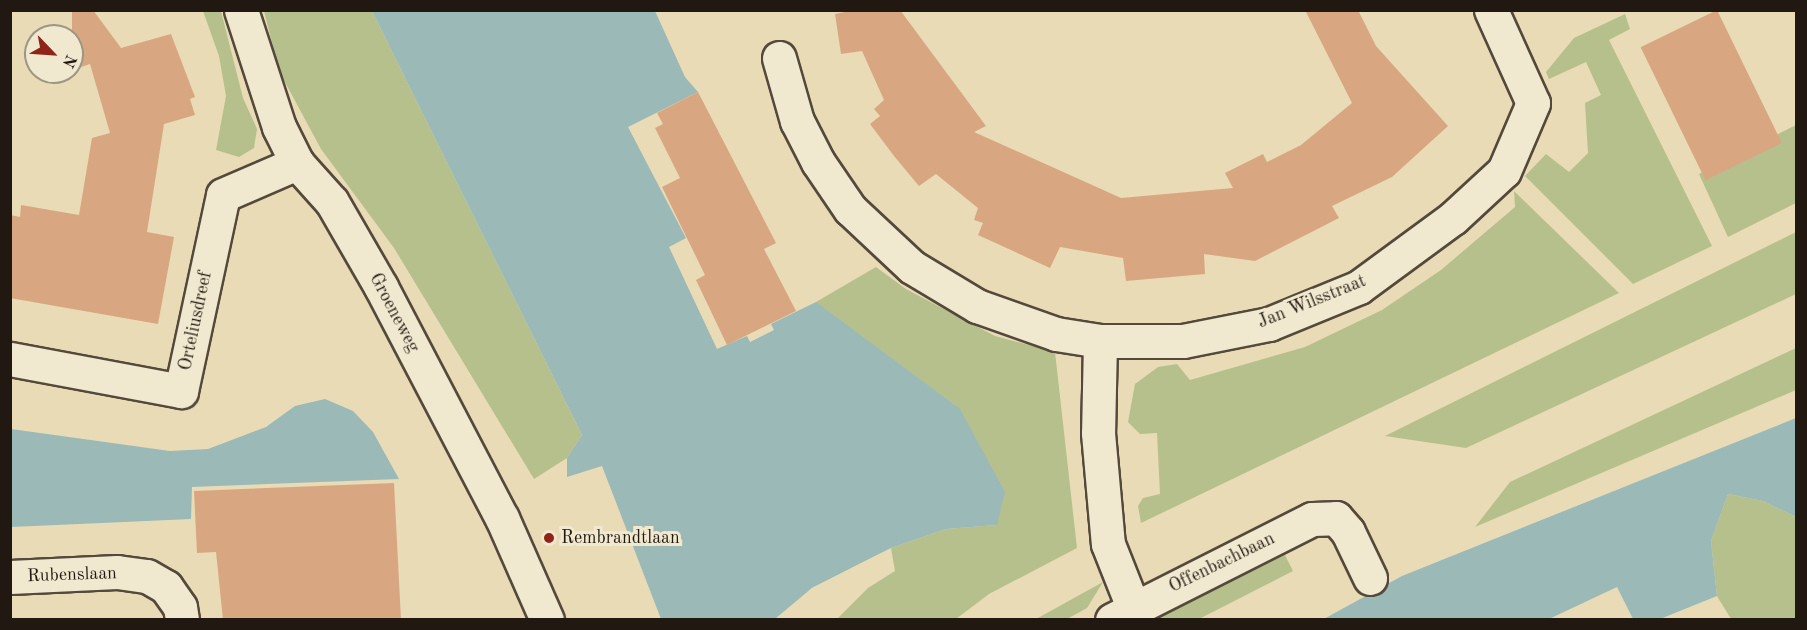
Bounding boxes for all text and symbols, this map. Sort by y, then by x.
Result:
north arrow [24,24,84,84]
text: N [59,52,78,70]
street label: Orteliusdreef [175,269,217,373]
street label: Groeneweg [364,270,424,356]
street label: Jan Wilsstraat [1255,270,1369,334]
place label: Rembrandtlaan [561,527,680,549]
street label: Offenbachbaan [1166,528,1278,598]
marker: Rembrandtlaan [542,531,556,545]
street label: Rubenslaan [27,563,117,587]

